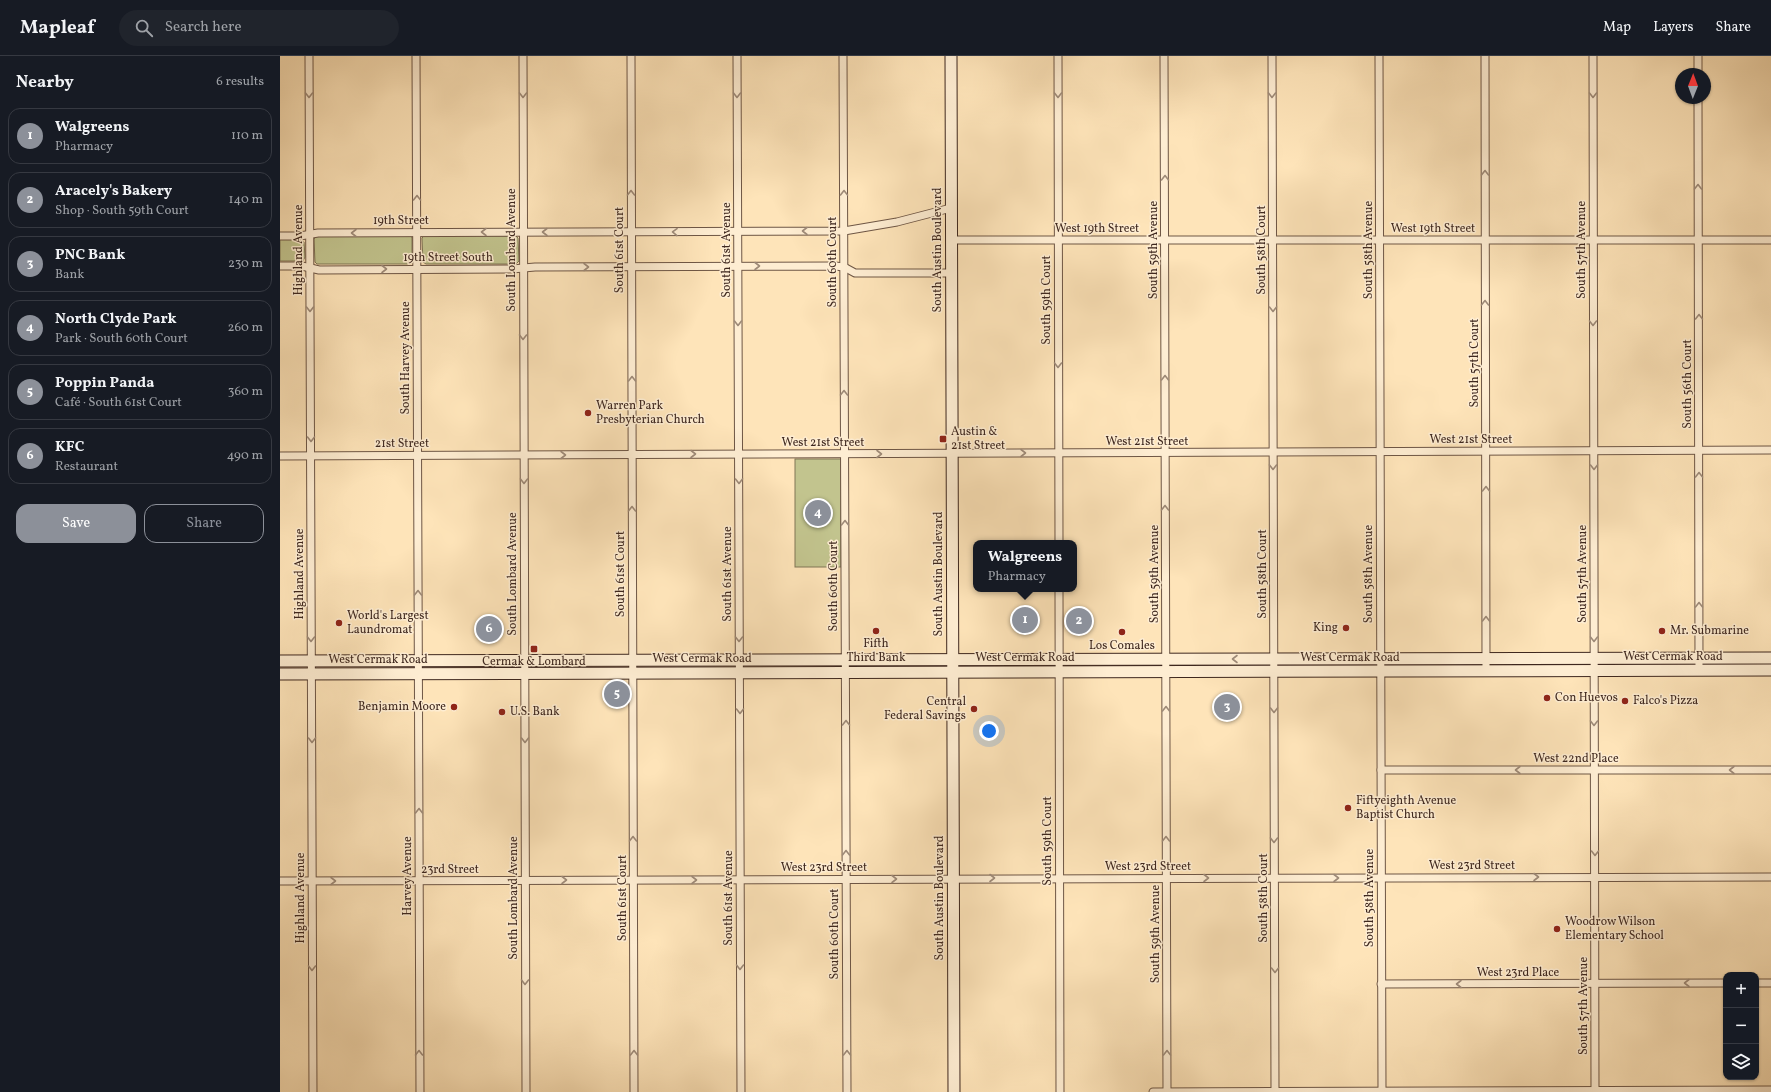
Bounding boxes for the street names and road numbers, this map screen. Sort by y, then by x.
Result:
street label: South Austin Boulevard [930,187,946,312]
street label: South Lombard Avenue [504,188,520,312]
street label: South 58th Avenue [1361,200,1377,299]
street label: South 59th Avenue [1146,201,1162,299]
street label: South 57th Avenue [1574,201,1590,299]
street label: South 61st Avenue [719,202,735,298]
street label: Highland Avenue [291,204,307,296]
street label: South 58th Court [1254,205,1270,295]
street label: South 61st Court [612,207,628,293]
street label: 19th Street [373,213,429,229]
street label: South 60th Court [825,217,841,307]
street label: West 19th Street [1055,221,1139,237]
street label: West 19th Street [1391,221,1475,237]
street label: 19th Street South [403,250,493,266]
street label: South 59th Court [1039,255,1055,345]
street label: South Harvey Avenue [398,301,414,415]
street label: South 57th Court [1467,318,1483,408]
street label: South 56th Court [1680,339,1696,429]
street label: West 21st Street [1430,432,1512,448]
street label: West 21st Street [1106,434,1188,450]
street label: West 21st Street [782,435,864,451]
street label: 21st Street [375,436,429,452]
street label: South Austin Boulevard [931,511,947,636]
street label: South Lombard Avenue [505,512,521,636]
street label: South 58th Avenue [1361,524,1377,623]
street label: South 59th Avenue [1147,525,1163,623]
street label: South 57th Avenue [1575,525,1591,623]
street label: South 61st Avenue [720,526,736,622]
street label: Highland Avenue [292,528,308,620]
street label: South 58th Court [1255,529,1271,619]
street label: South 61st Court [613,531,629,617]
street label: South 60th Court [826,541,842,631]
street label: West Cermak Road [1623,649,1723,665]
street label: West Cermak Road [975,650,1075,666]
street label: West Cermak Road [1300,650,1400,666]
street label: West Cermak Road [652,651,752,667]
street label: West Cermak Road [328,652,428,668]
street label: West 22nd Place [1533,751,1619,767]
street label: South 59th Court [1040,796,1056,886]
street label: South Austin Boulevard [932,835,948,960]
street label: Harvey Avenue [400,836,416,916]
street label: South Lombard Avenue [506,836,522,960]
street label: South 58th Avenue [1362,848,1378,947]
street label: South 61st Avenue [721,850,737,946]
street label: Highland Avenue [293,852,309,944]
street label: South 58th Court [1256,853,1272,943]
street label: South 61st Court [615,855,631,941]
street label: West 23rd Street [1429,858,1515,874]
street label: West 23rd Street [1105,859,1191,875]
street label: West 23rd Street [781,860,867,876]
street label: 23rd Street [421,862,479,878]
street label: South 59th Avenue [1148,885,1164,983]
street label: South 60th Court [827,889,843,979]
street label: South 57th Avenue [1576,957,1592,1055]
street label: West 23rd Place [1477,965,1560,981]

